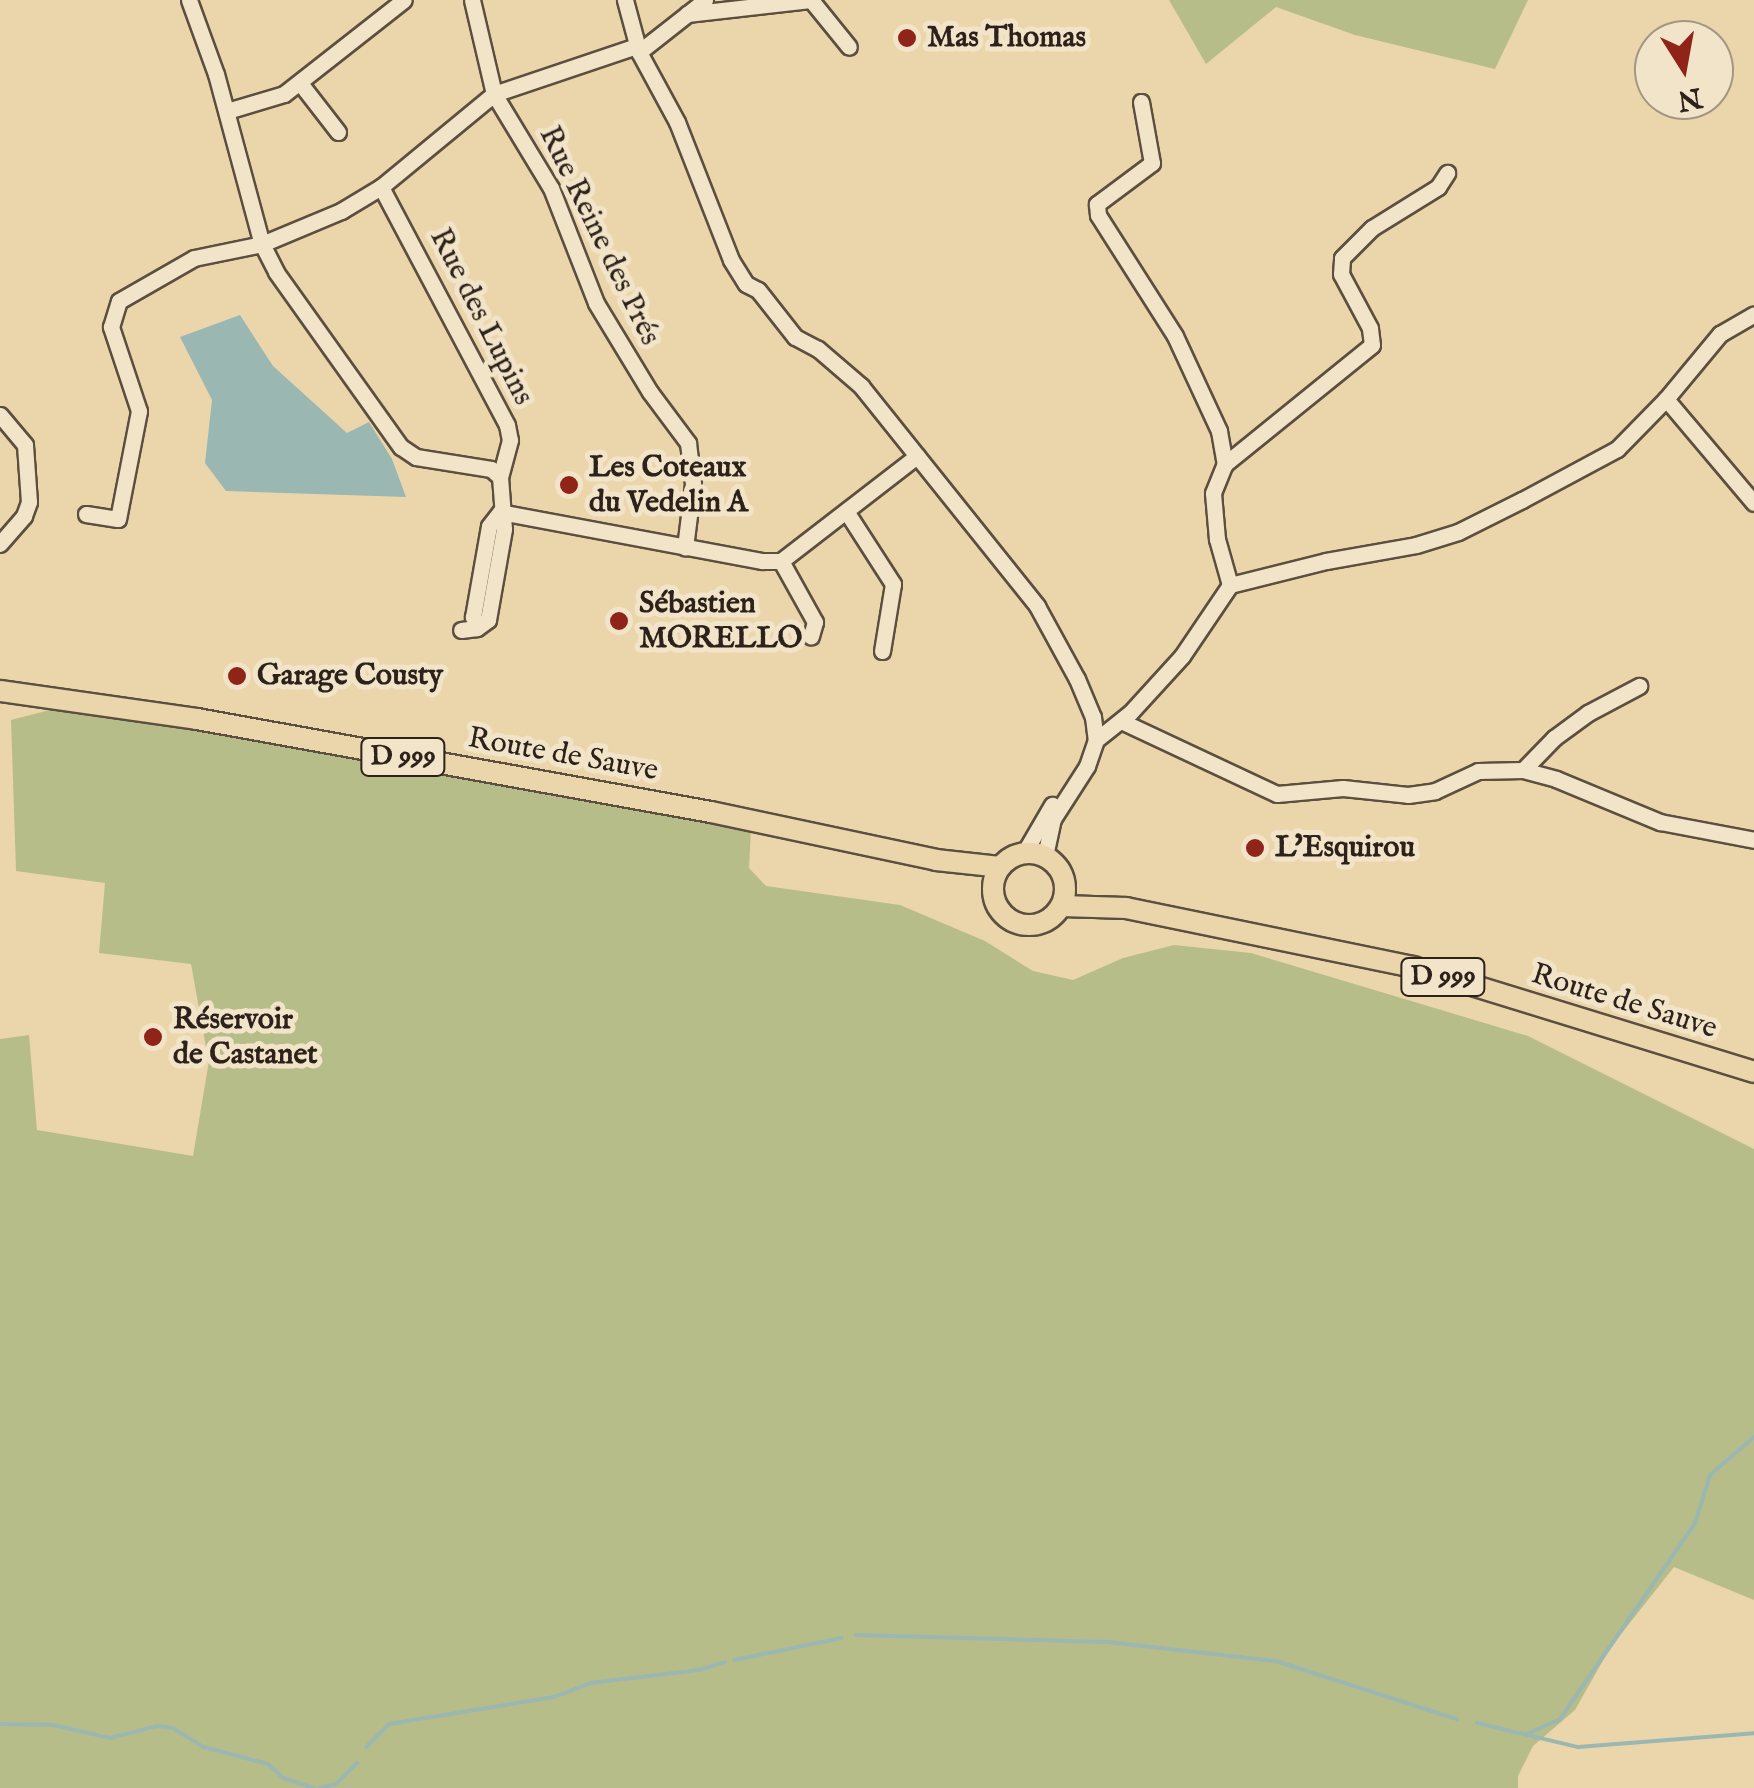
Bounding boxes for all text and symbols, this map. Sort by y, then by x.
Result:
place label: Mas Thomas [927,20,1086,56]
north arrow [1634,20,1734,120]
marker: Mas Thomas [896,27,918,49]
text: N [1674,78,1705,117]
street label: Rue Reine des Prés [530,121,668,351]
street label: Rue des Lupins [421,223,541,411]
place label: Les Coteaux du Vedelin A [589,450,748,520]
marker: Les Coteaux du Vedelin A [558,474,580,496]
place label: Sébastien MORELLO [639,586,802,656]
marker: Sébastien MORELLO [608,610,630,632]
place label: Garage Cousty [257,658,443,694]
marker: Garage Cousty [226,665,248,687]
street label: Route de Sauve [465,721,661,789]
road number: D 999 [358,734,448,780]
place label: L'Esquirou [1275,830,1415,866]
marker: L'Esquirou [1244,837,1266,859]
road number: D 999 [1398,954,1488,1000]
street label: Route de Sauve [1527,957,1721,1047]
place label: Réservoir de Castanet [173,1002,318,1072]
marker: Réservoir de Castanet [142,1026,164,1048]

